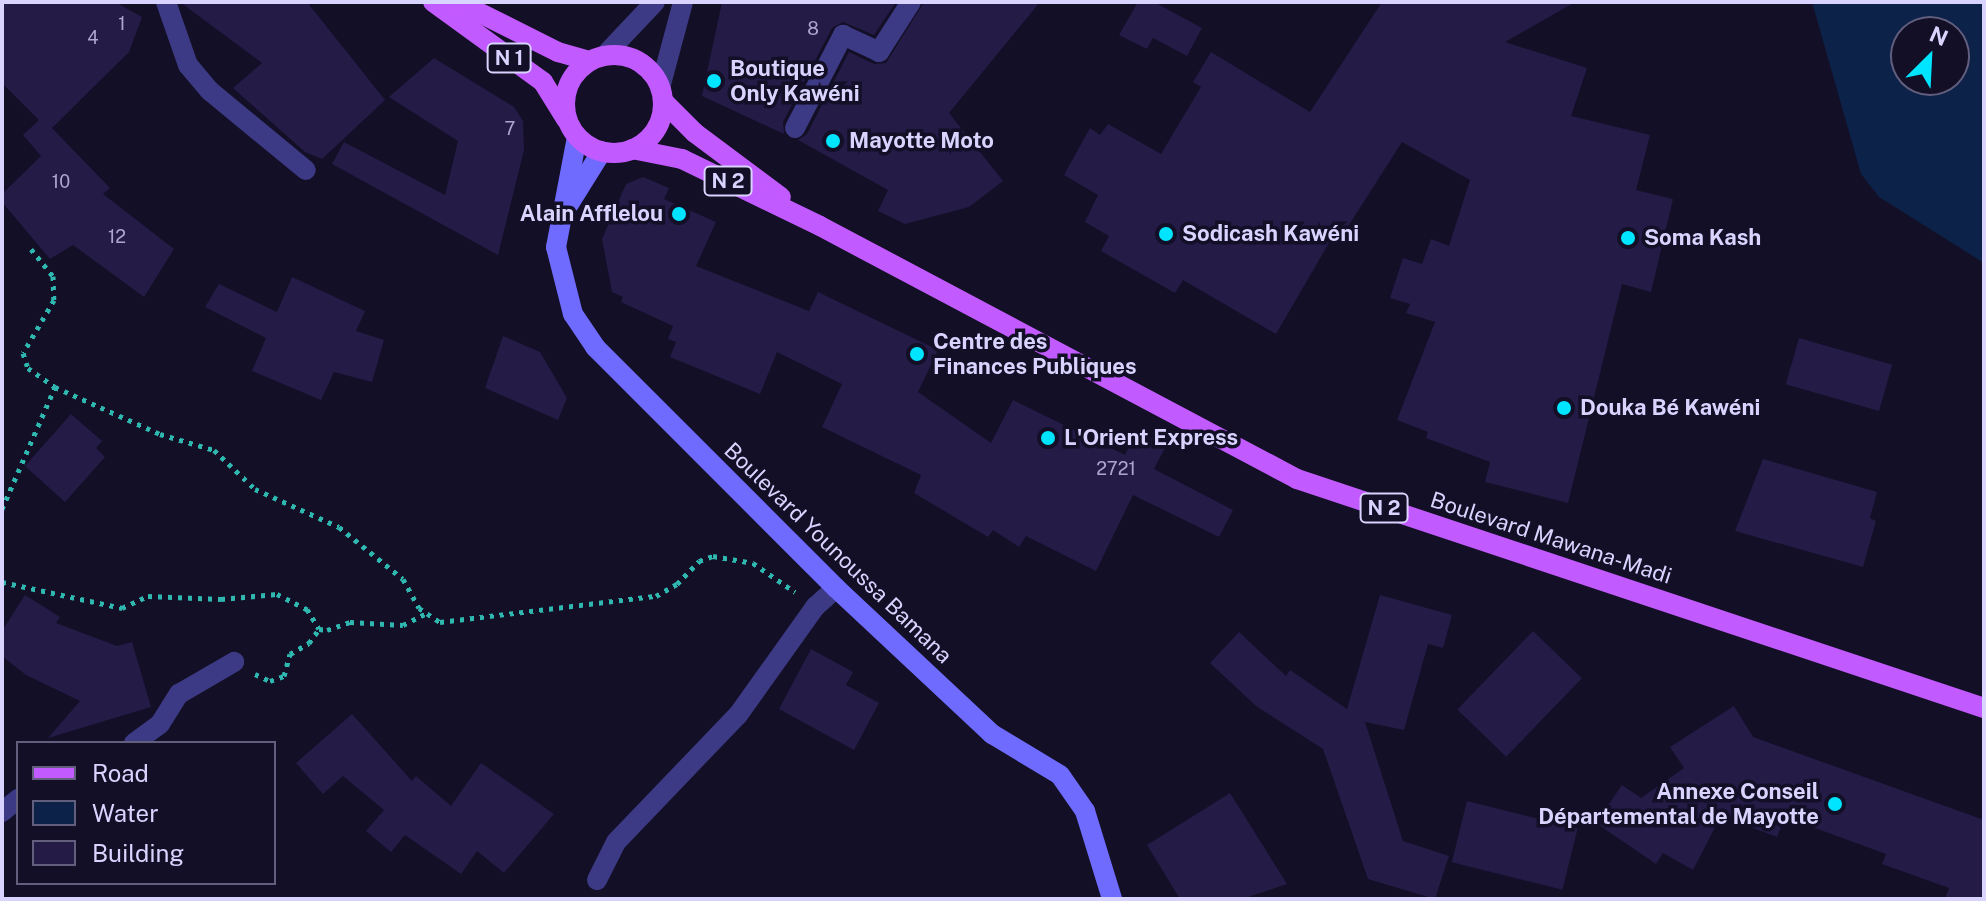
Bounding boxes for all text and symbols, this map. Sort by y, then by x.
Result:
house number: 1 [118,13,126,35]
north arrow [1890,16,1970,96]
house number: 8 [807,18,819,40]
text: N [1926,21,1952,51]
house number: 4 [87,27,99,49]
road number: N 1 [485,42,533,74]
place label: Boutique Only Kawéni [730,55,860,106]
marker: Boutique Only Kawéni [705,72,723,90]
house number: 7 [505,118,515,140]
place label: Mayotte Moto [849,128,994,154]
marker: Mayotte Moto [824,132,842,150]
road number: N 2 [702,165,754,197]
house number: 10 [52,171,70,193]
place label: Alain Afflelou [520,201,663,227]
marker: Alain Afflelou [670,205,688,223]
place label: Sodicash Kawéni [1182,221,1359,247]
marker: Sodicash Kawéni [1157,225,1175,243]
place label: Soma Kash [1644,225,1761,251]
house number: 12 [108,226,126,248]
marker: Soma Kash [1619,229,1637,247]
place label: Centre des Finances Publiques [933,328,1137,380]
marker: Centre des Finances Publiques [908,345,926,363]
place label: Douka Bé Kawéni [1580,395,1760,421]
marker: Douka Bé Kawéni [1555,399,1573,417]
place label: L'Orient Express [1064,425,1238,451]
marker: L'Orient Express [1039,429,1057,447]
street label: Boulevard Younoussa Bamana [719,437,957,669]
house number: 2721 [1096,458,1136,480]
street label: Boulevard Mawana-Madi [1427,486,1675,590]
road number: N 2 [1358,492,1410,524]
legend [16,741,276,885]
text: Road [92,759,149,787]
place label: Annexe Conseil Départemental de Mayotte [1538,778,1819,830]
marker: Annexe Conseil Départemental de Mayotte [1826,795,1844,813]
text: Water [92,799,159,827]
text: Building [92,839,184,867]

